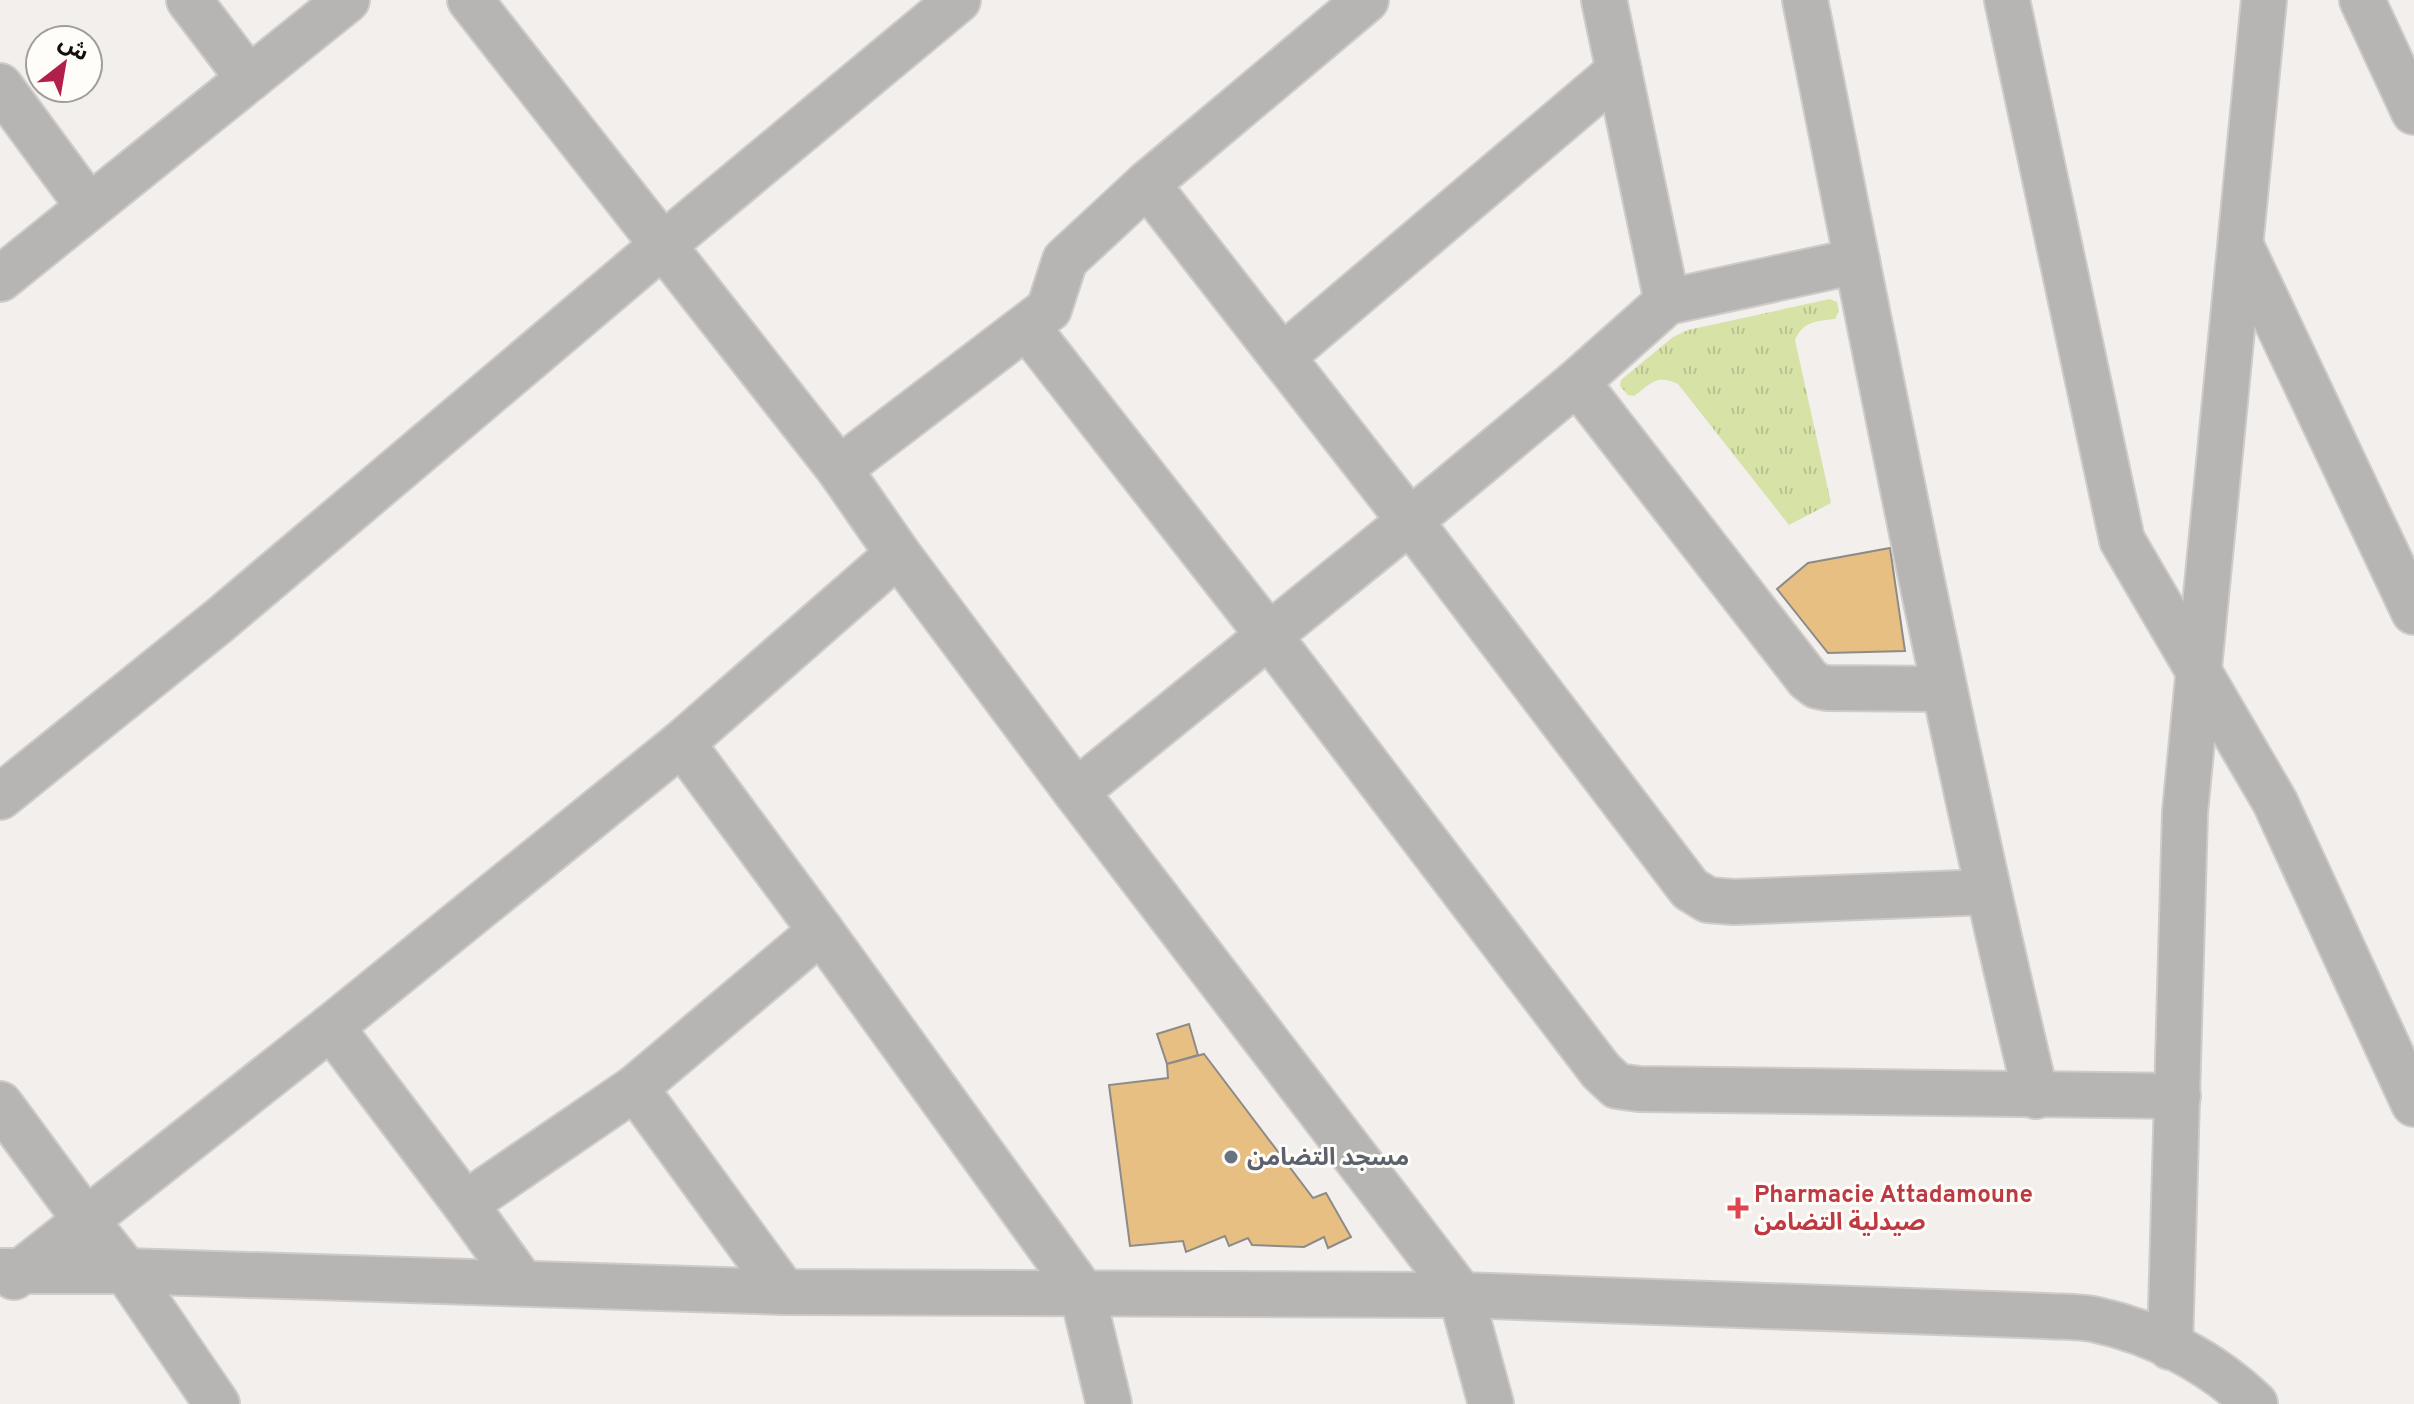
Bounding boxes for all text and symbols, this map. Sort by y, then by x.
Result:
north arrow [24,24,104,104]
text: ش [53,30,93,68]
place label: مسجد التضامن [1247,1144,1409,1174]
marker: مسجد التضامن [1222,1148,1240,1166]
place label: Pharmacie Attadamoune صيدلية التضامن [1754,1181,2033,1239]
marker: Pharmacie Attadamoune صيدلية التضامن [1729,1199,1747,1217]

